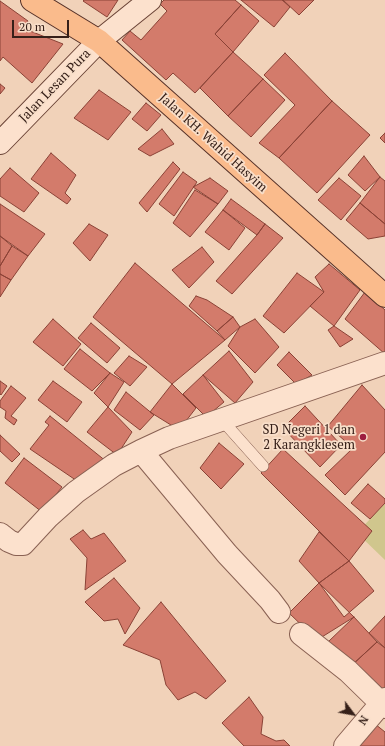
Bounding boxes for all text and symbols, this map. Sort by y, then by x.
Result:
scale bar [14,12,71,38]
text: 20 m [19,19,45,34]
street label: Jalan Lesan Pura [16,46,94,126]
street label: Jalan KH. Wahid Hasyim [156,90,270,196]
place label: SD Negeri 1 dan 2 Karangklesem [263,422,355,453]
marker: SD Negeri 1 dan 2 Karangklesem [358,432,368,442]
north arrow [333,694,373,734]
text: N [355,713,371,728]

